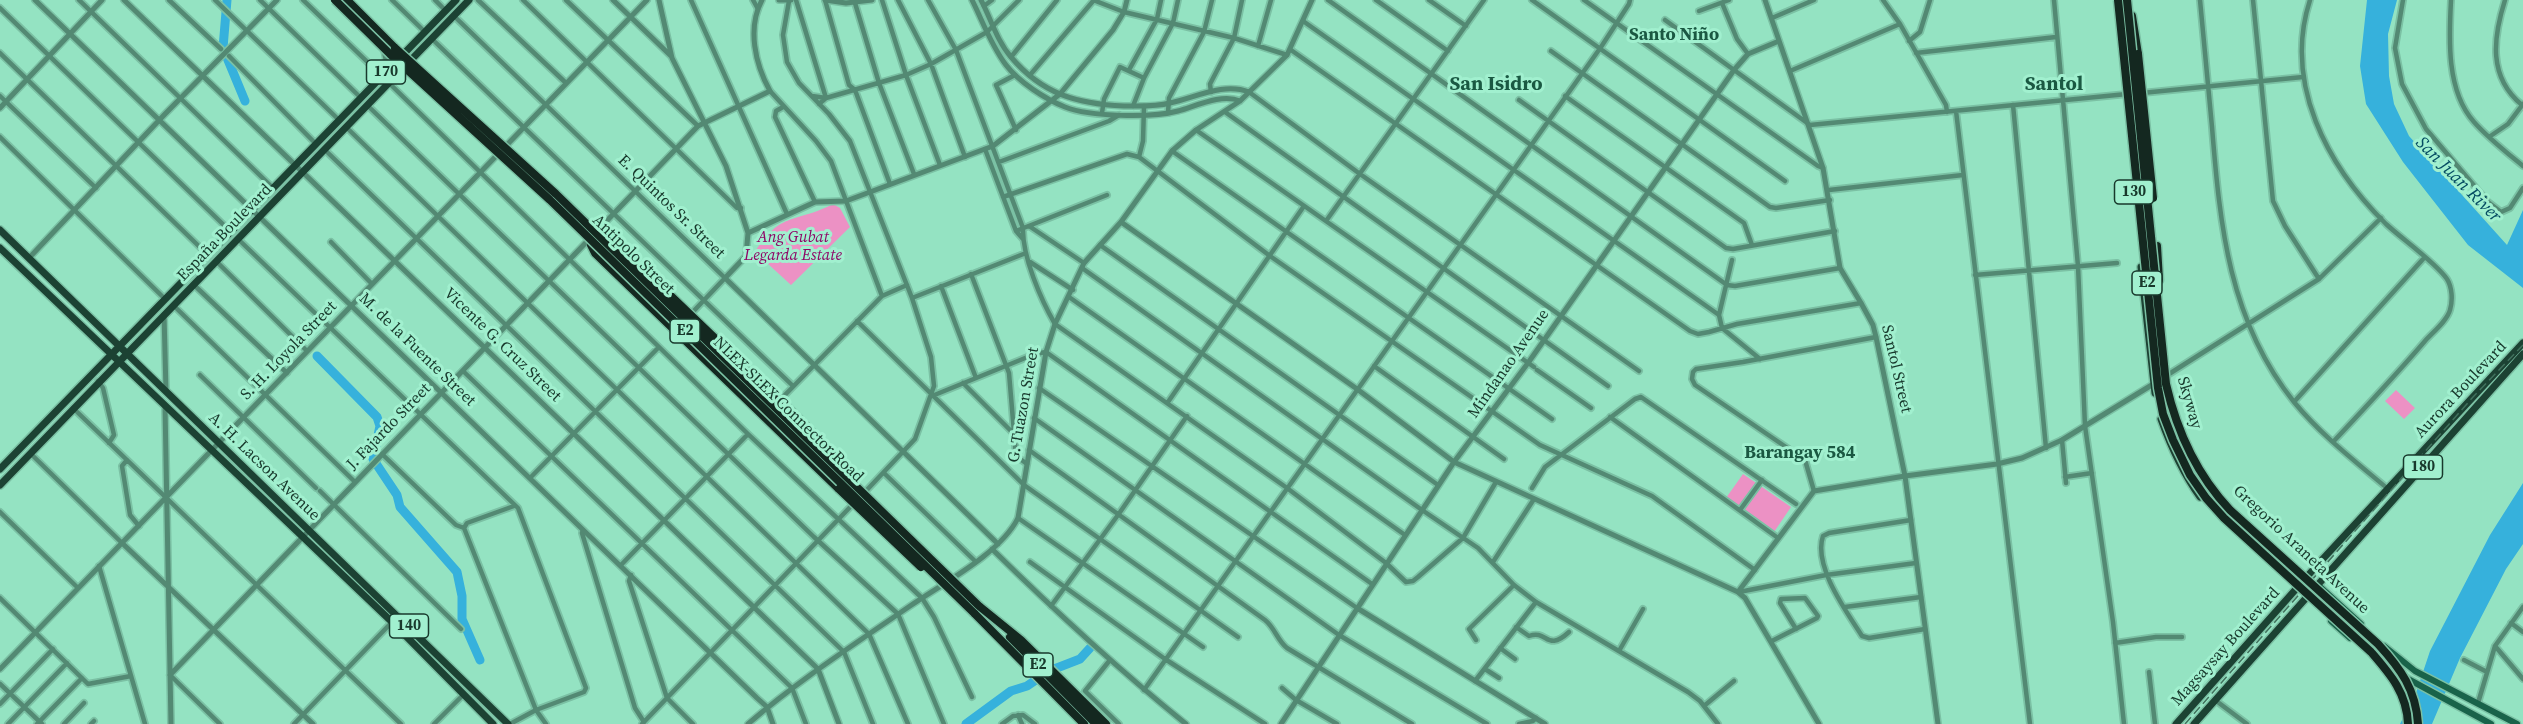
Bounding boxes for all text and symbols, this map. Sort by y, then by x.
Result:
district label: Santo Niño [1629,24,1719,46]
road number: 170 [366,60,406,84]
district label: San Isidro [1450,73,1542,97]
district label: Santol [2025,73,2083,97]
water label: San Juan River [2411,133,2505,227]
street label: E. Quintos Sr. Street [614,151,728,263]
street label: España Boulevard [174,180,276,286]
road number: 130 [2114,180,2154,204]
street label: Antipolo Street [588,211,678,299]
park label: Ang Gubat Legarda Estate [744,228,842,266]
road number: E2 [2132,271,2162,295]
street label: Vicente G. Cruz Street [439,284,565,406]
street label: M. de la Fuente Street [355,289,479,411]
street label: S. H. Loyola Street [237,298,341,404]
street label: Mindanao Avenue [1464,306,1554,422]
road number: E2 [670,319,700,343]
street label: Santol Street [1877,323,1915,415]
street label: NLEX-SLEX Connector Road [709,333,867,487]
street label: Aurora Boulevard [2411,337,2511,443]
street label: G. Tuazon Street [1004,346,1044,464]
street label: Skyway [2172,375,2206,431]
street label: J. Fajardo Street [343,380,435,474]
street label: A. H. Lacson Avenue [204,409,324,525]
district label: Barangay 584 [1744,442,1856,464]
road number: 180 [2404,455,2442,479]
street label: Gregorio Araneta Avenue [2229,482,2373,618]
street label: Magsaysay Boulevard [2168,584,2284,710]
road number: 140 [390,614,428,638]
road number: E2 [1023,653,1053,677]

